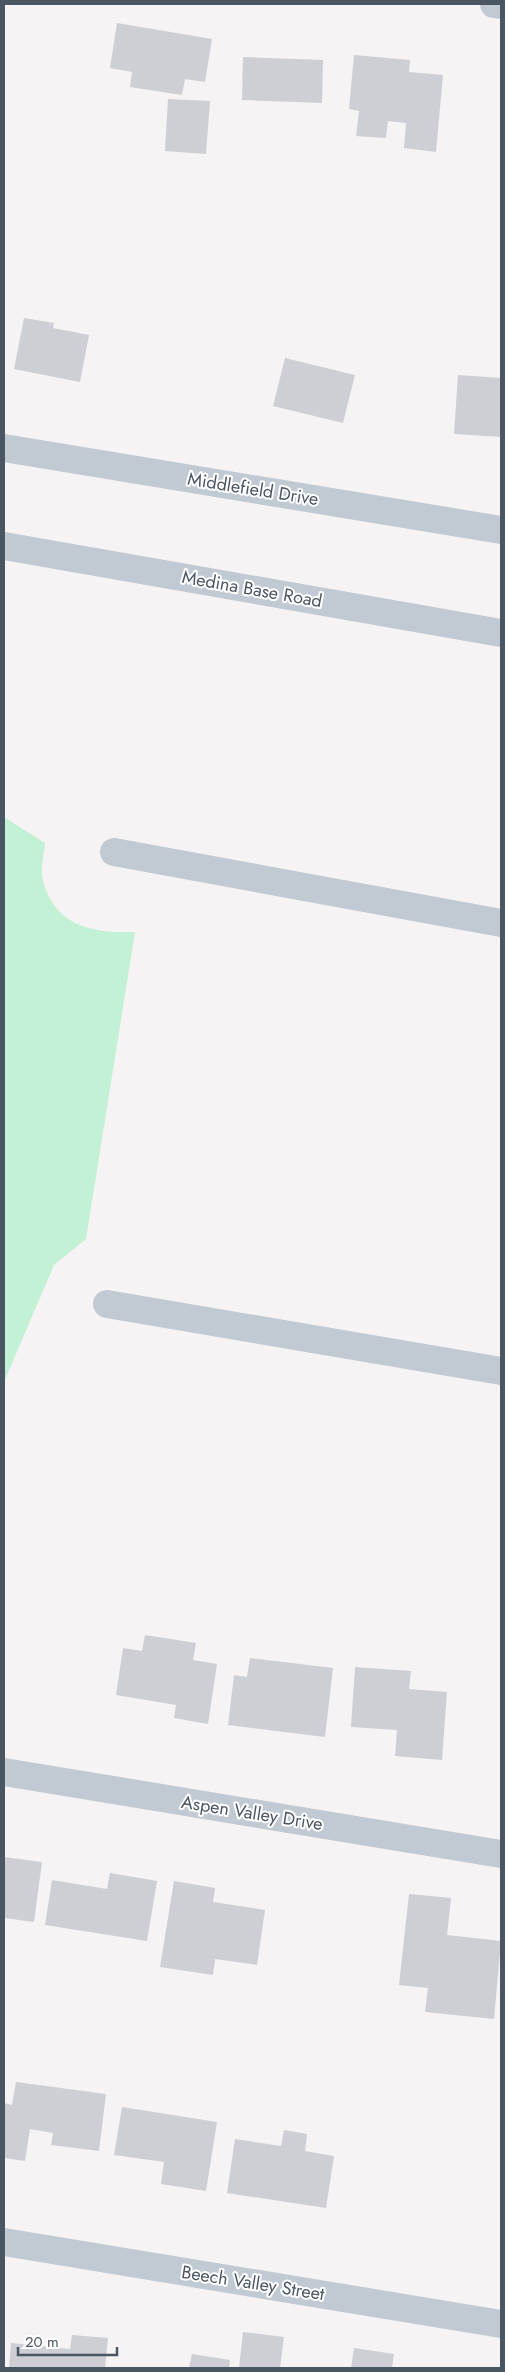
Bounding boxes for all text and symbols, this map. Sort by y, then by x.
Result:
street label: Middlefield Drive [186,466,320,512]
street label: Medina Base Road [180,564,324,614]
street label: Aspen Valley Drive [179,1789,325,1837]
street label: Beech Valley Street [180,2259,327,2307]
scale bar [18,2324,116,2356]
text: 20 m [25,2331,59,2353]

